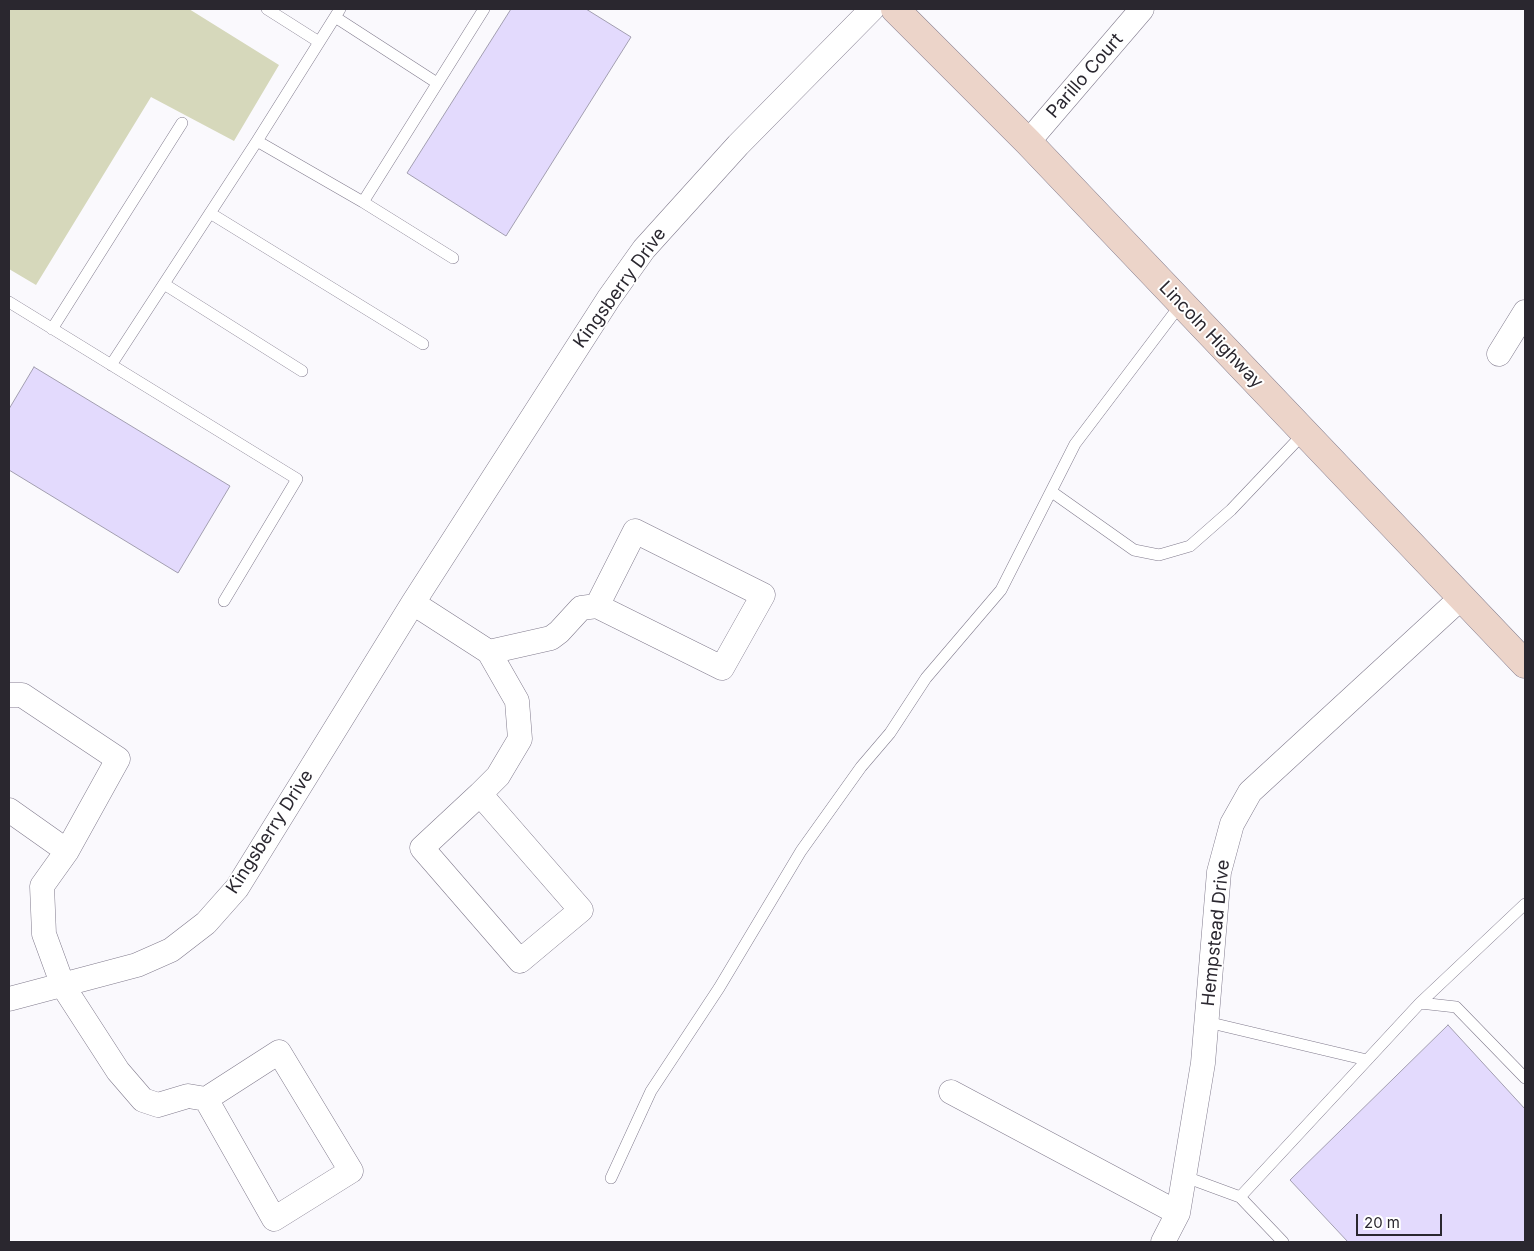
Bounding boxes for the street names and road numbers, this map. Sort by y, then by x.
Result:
street label: Parillo Court [1042,29,1128,123]
street label: Kingsberry Drive [569,224,671,352]
street label: Lincoln Highway [1154,277,1268,393]
street label: Kingsberry Drive [222,766,318,898]
street label: Hempstead Drive [1198,859,1234,1007]

